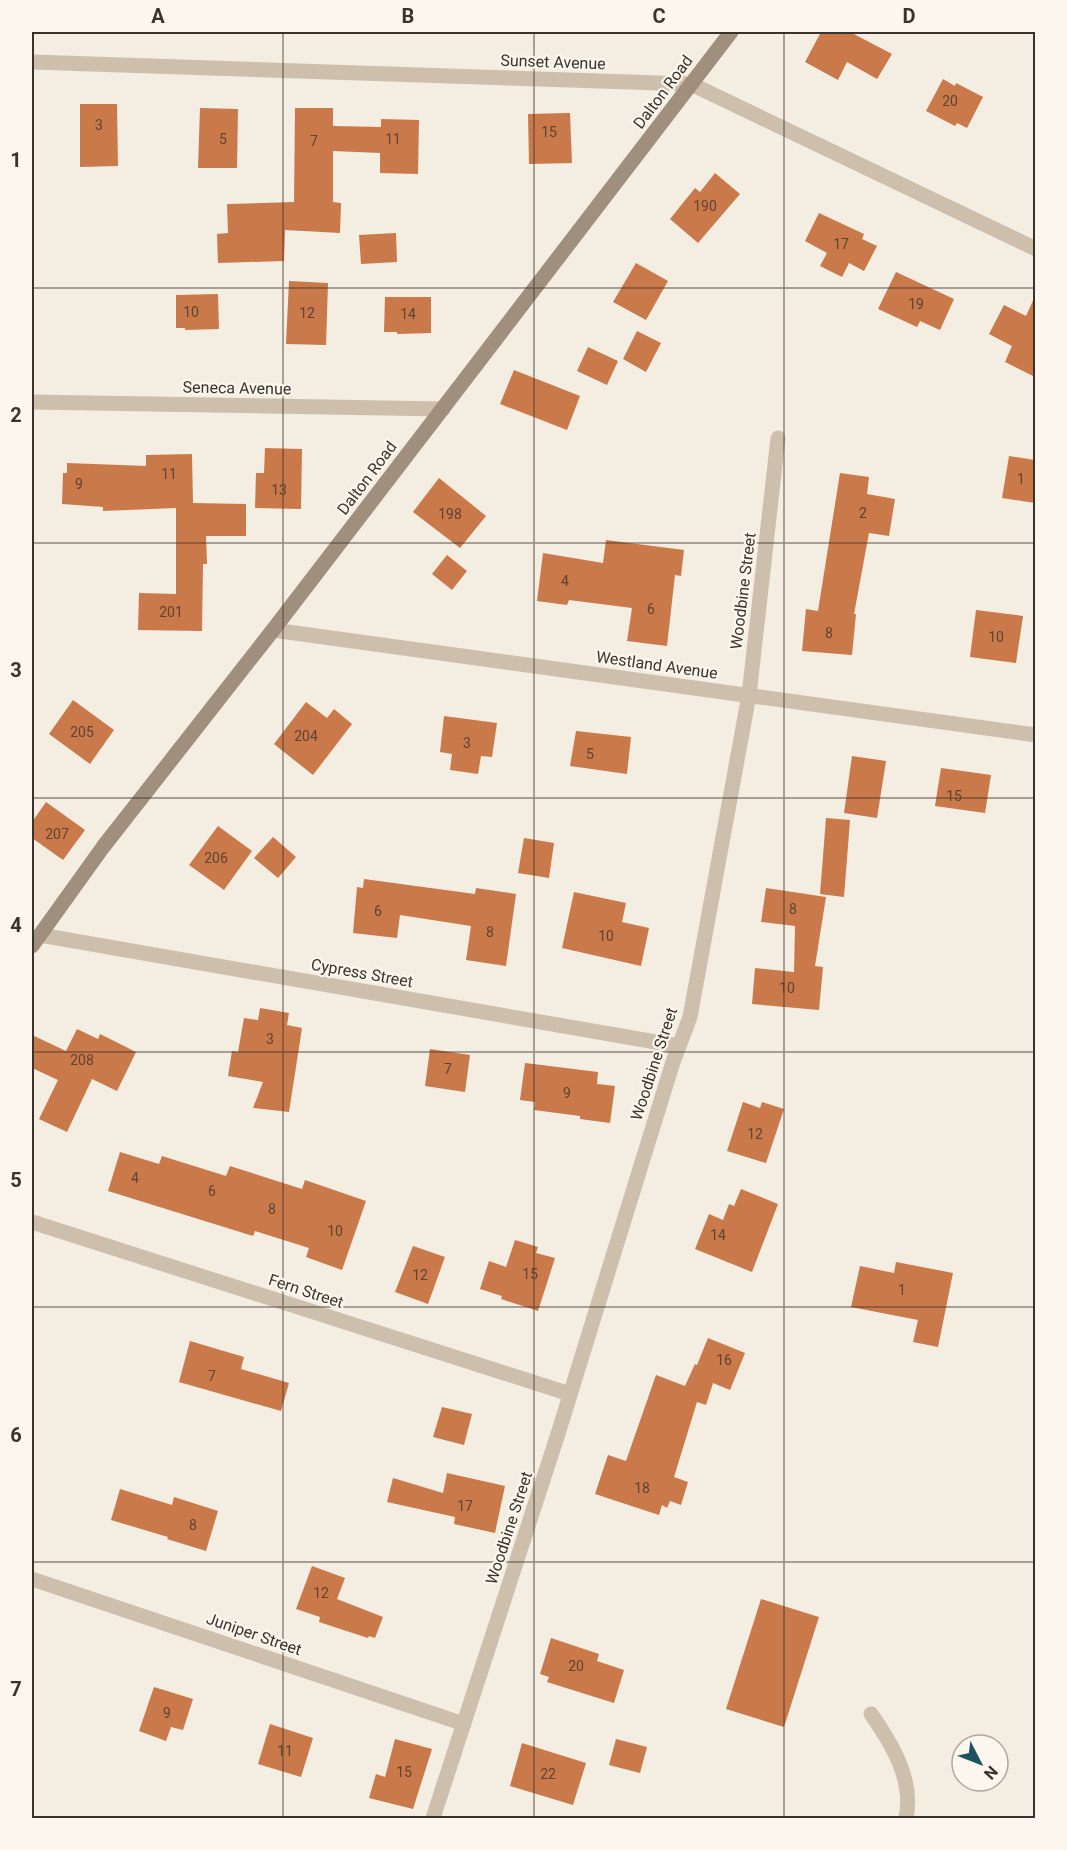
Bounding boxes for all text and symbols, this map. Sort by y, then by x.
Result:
text: A [151,4,165,28]
text: B [402,4,414,28]
text: C [652,4,666,28]
text: D [903,4,916,28]
street label: Sunset Avenue [500,51,606,73]
street label: Dalton Road [629,52,697,132]
house number: 20 [942,93,958,109]
house number: 3 [95,117,103,133]
house number: 15 [541,124,557,140]
house number: 5 [219,131,227,147]
house number: 11 [385,131,401,147]
house number: 7 [310,133,318,149]
text: 1 [10,148,22,172]
house number: 190 [693,198,717,214]
house number: 17 [833,236,849,252]
house number: 19 [908,296,924,312]
house number: 10 [183,304,199,320]
house number: 12 [299,305,315,321]
house number: 14 [400,306,416,322]
street label: Seneca Avenue [183,378,291,398]
text: 2 [10,403,22,427]
street label: Dalton Road [333,438,401,518]
house number: 11 [161,466,177,482]
house number: 1 [1017,471,1025,487]
house number: 9 [75,476,83,492]
house number: 13 [271,482,287,498]
house number: 2 [859,505,867,521]
house number: 198 [438,506,462,522]
street label: Woodbine Street [726,531,760,651]
house number: 4 [561,573,569,589]
house number: 6 [647,601,655,617]
house number: 201 [159,604,183,620]
house number: 8 [825,625,833,641]
house number: 10 [988,629,1004,645]
street label: Westland Avenue [595,647,719,683]
text: 3 [10,658,22,682]
house number: 205 [70,724,94,740]
house number: 204 [294,728,318,744]
house number: 3 [463,735,471,751]
house number: 5 [586,746,594,762]
house number: 15 [946,788,962,804]
house number: 207 [45,826,69,842]
house number: 206 [204,850,228,866]
house number: 8 [789,901,797,917]
house number: 6 [374,903,382,919]
text: 4 [10,913,22,937]
house number: 8 [486,924,494,940]
house number: 10 [598,928,614,944]
street label: Cypress Street [309,955,415,991]
house number: 10 [779,980,795,996]
street label: Woodbine Street [627,1005,681,1123]
house number: 3 [266,1031,274,1047]
house number: 208 [70,1052,94,1068]
house number: 7 [444,1061,452,1077]
house number: 9 [563,1085,571,1101]
house number: 12 [747,1126,763,1142]
text: 5 [10,1168,22,1192]
house number: 4 [131,1170,139,1186]
house number: 6 [208,1183,216,1199]
house number: 8 [268,1201,276,1217]
house number: 10 [327,1223,343,1239]
house number: 14 [710,1227,726,1243]
house number: 15 [522,1266,538,1282]
house number: 12 [412,1267,428,1283]
street label: Fern Street [266,1270,346,1312]
house number: 1 [898,1282,906,1298]
house number: 16 [716,1352,732,1368]
house number: 7 [208,1368,216,1384]
text: 6 [10,1423,22,1447]
street label: Woodbine Street [482,1469,536,1587]
house number: 18 [634,1480,650,1496]
house number: 17 [457,1498,473,1514]
house number: 8 [189,1517,197,1533]
house number: 12 [313,1585,329,1601]
street label: Juniper Street [204,1609,304,1659]
house number: 20 [568,1658,584,1674]
text: 7 [10,1677,22,1701]
house number: 9 [163,1705,171,1721]
north arrow [950,1733,1010,1793]
house number: 11 [277,1743,293,1759]
text: N [980,1762,1002,1783]
house number: 15 [396,1764,412,1780]
house number: 22 [540,1766,556,1782]

